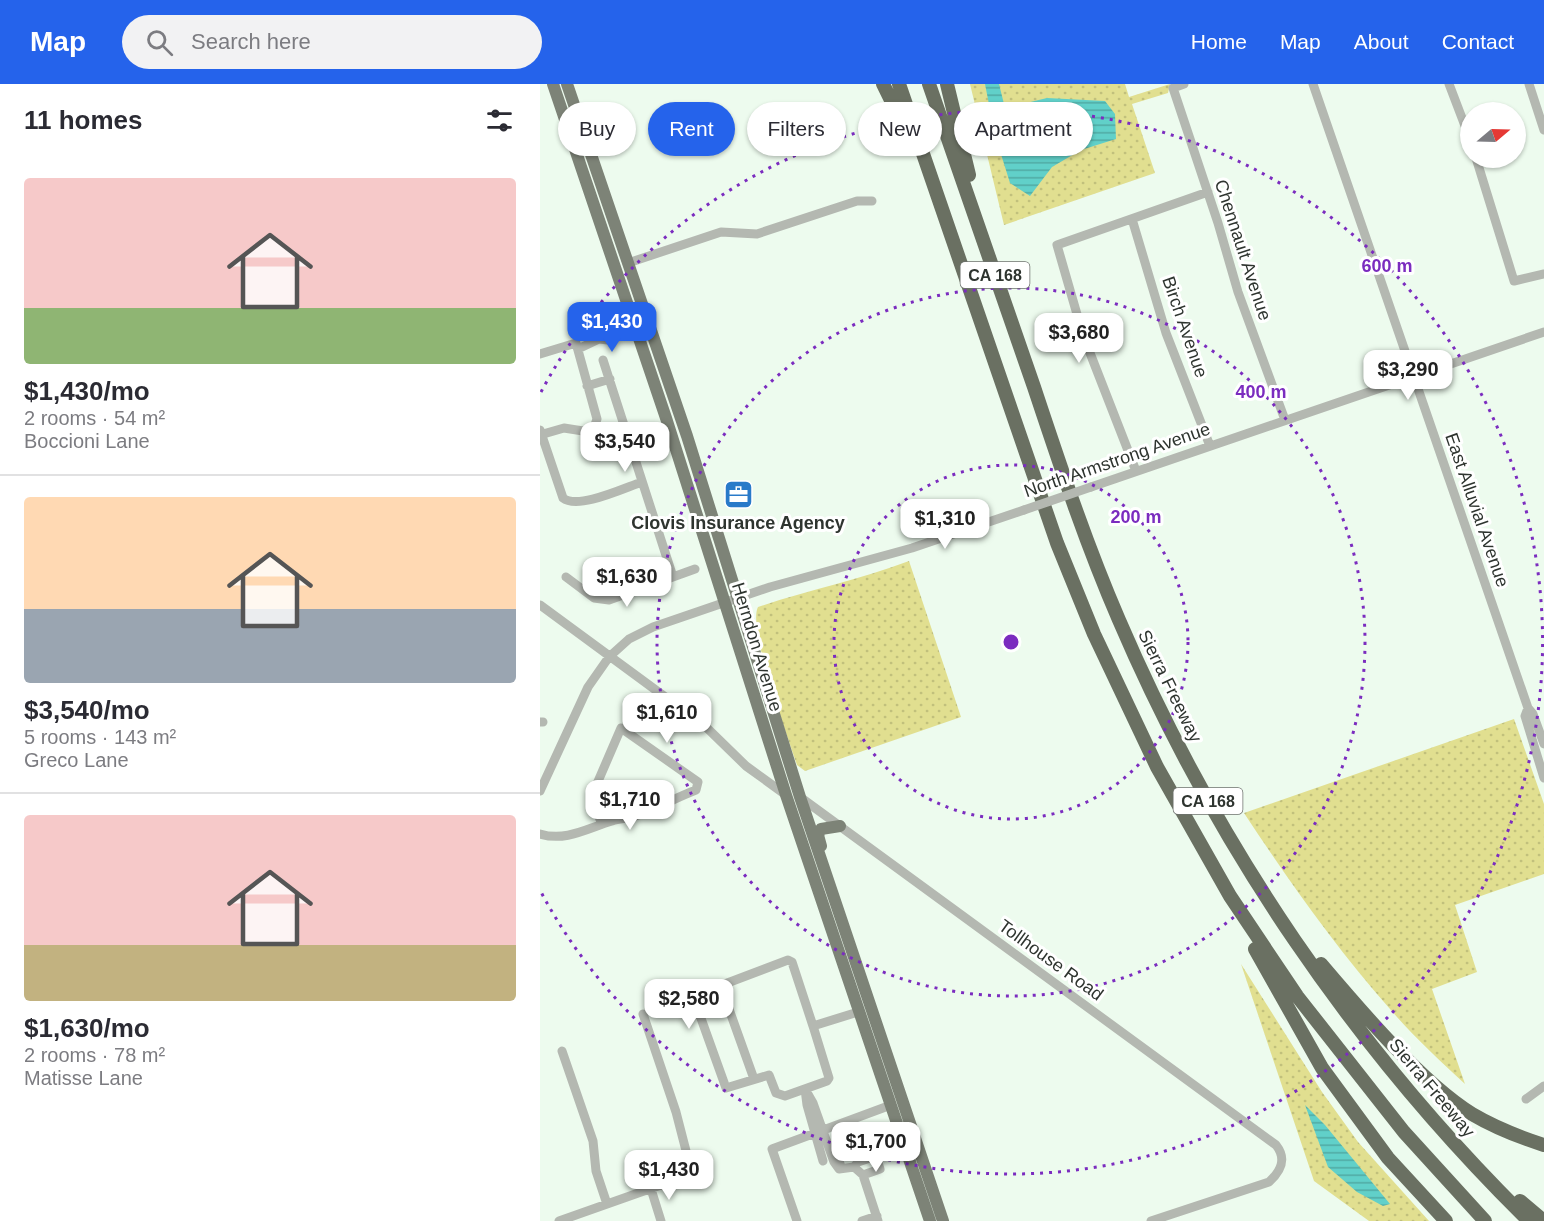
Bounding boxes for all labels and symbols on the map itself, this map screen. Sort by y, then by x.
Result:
north arrow [1460,102,1526,168]
street label: Chennault Avenue [1211,177,1275,323]
text: 600 m [1361,256,1413,276]
road number: CA 168 [960,262,1030,288]
street label: Birch Avenue [1158,274,1212,380]
pin: $1,430 [563,302,661,353]
pin: $3,680 [1030,313,1128,364]
pin: $3,290 [1359,350,1457,401]
text: 400 m [1235,382,1287,402]
street label: North Armstrong Avenue [1021,419,1213,501]
pin: $3,540 [576,422,674,473]
street label: East Alluvial Avenue [1441,430,1513,590]
office icon: Clovis Insurance Agency [722,478,754,510]
pin: $1,310 [896,499,994,550]
text: 200 m [1110,507,1162,527]
place label: Clovis Insurance Agency [631,513,845,533]
pin: $1,630 [578,557,676,608]
street label: Herndon Avenue [728,580,786,714]
street label: Sierra Freeway [1134,627,1206,745]
centre of rings [1001,632,1021,652]
pin: $1,610 [618,693,716,744]
pin: $1,710 [581,780,679,831]
road number: CA 168 [1174,788,1242,814]
street label: Tollhouse Road [995,915,1107,1005]
pin: $2,580 [640,979,738,1030]
street label: Sierra Freeway [1385,1035,1479,1141]
pin: $1,700 [827,1122,925,1173]
pin: $1,430 [620,1150,718,1201]

